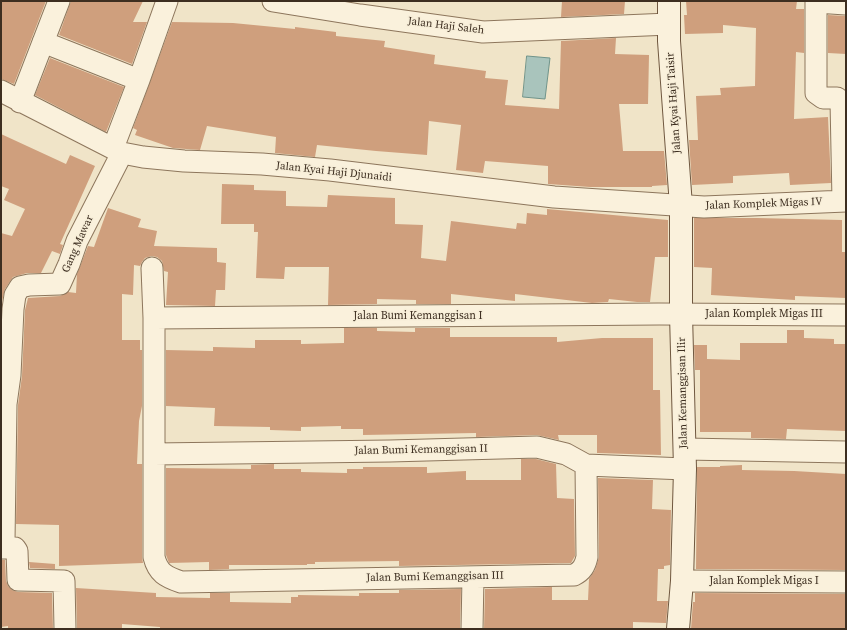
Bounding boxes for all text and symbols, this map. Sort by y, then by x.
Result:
street label: Jalan Haji Saleh [407,15,485,37]
street label: Jalan Kyai Haji Taisir [664,52,684,154]
street label: Jalan Kyai Haji Djunaidi [275,159,393,185]
street label: Jalan Komplek Migas IV [705,195,823,213]
street label: Gang Mawar [59,213,97,275]
street label: Jalan Komplek Migas III [705,307,823,321]
street label: Jalan Bumi Kemanggisan I [353,309,483,323]
street label: Jalan Kemanggisan Ilir [675,337,691,449]
street label: Jalan Bumi Kemanggisan II [354,442,488,458]
street label: Jalan Bumi Kemanggisan III [366,569,504,585]
street label: Jalan Komplek Migas I [709,574,819,588]

